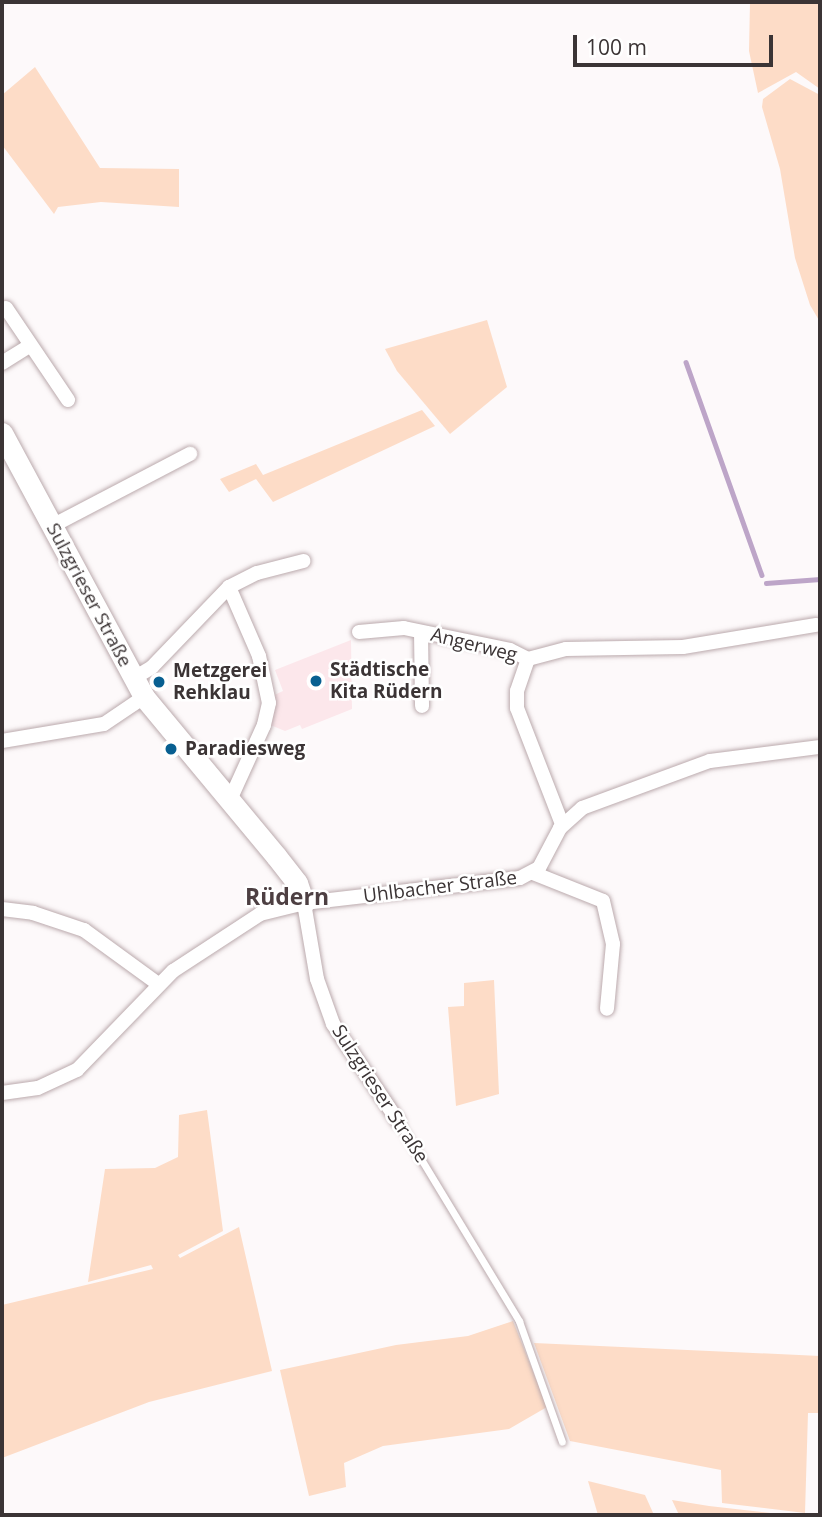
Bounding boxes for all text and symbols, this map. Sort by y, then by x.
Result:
scale bar [577,21,776,65]
text: 100 m [586,33,647,61]
street label: Sulzgrieser Straße [41,519,137,671]
street label: Angerweg [428,623,520,667]
place label: Städtische Kita Rüdern [330,659,442,703]
place label: Metzgerei Rehklau [173,660,267,704]
marker: Städtische Kita Rüdern [308,673,324,689]
marker: Metzgerei Rehklau [151,674,167,690]
place label: Paradiesweg [185,738,305,760]
marker: Paradiesweg [163,741,179,757]
street label: Uhlbacher Straße [362,866,518,908]
district label: Rüdern [245,882,329,910]
street label: Sulzgrieser Straße [327,1021,433,1167]

